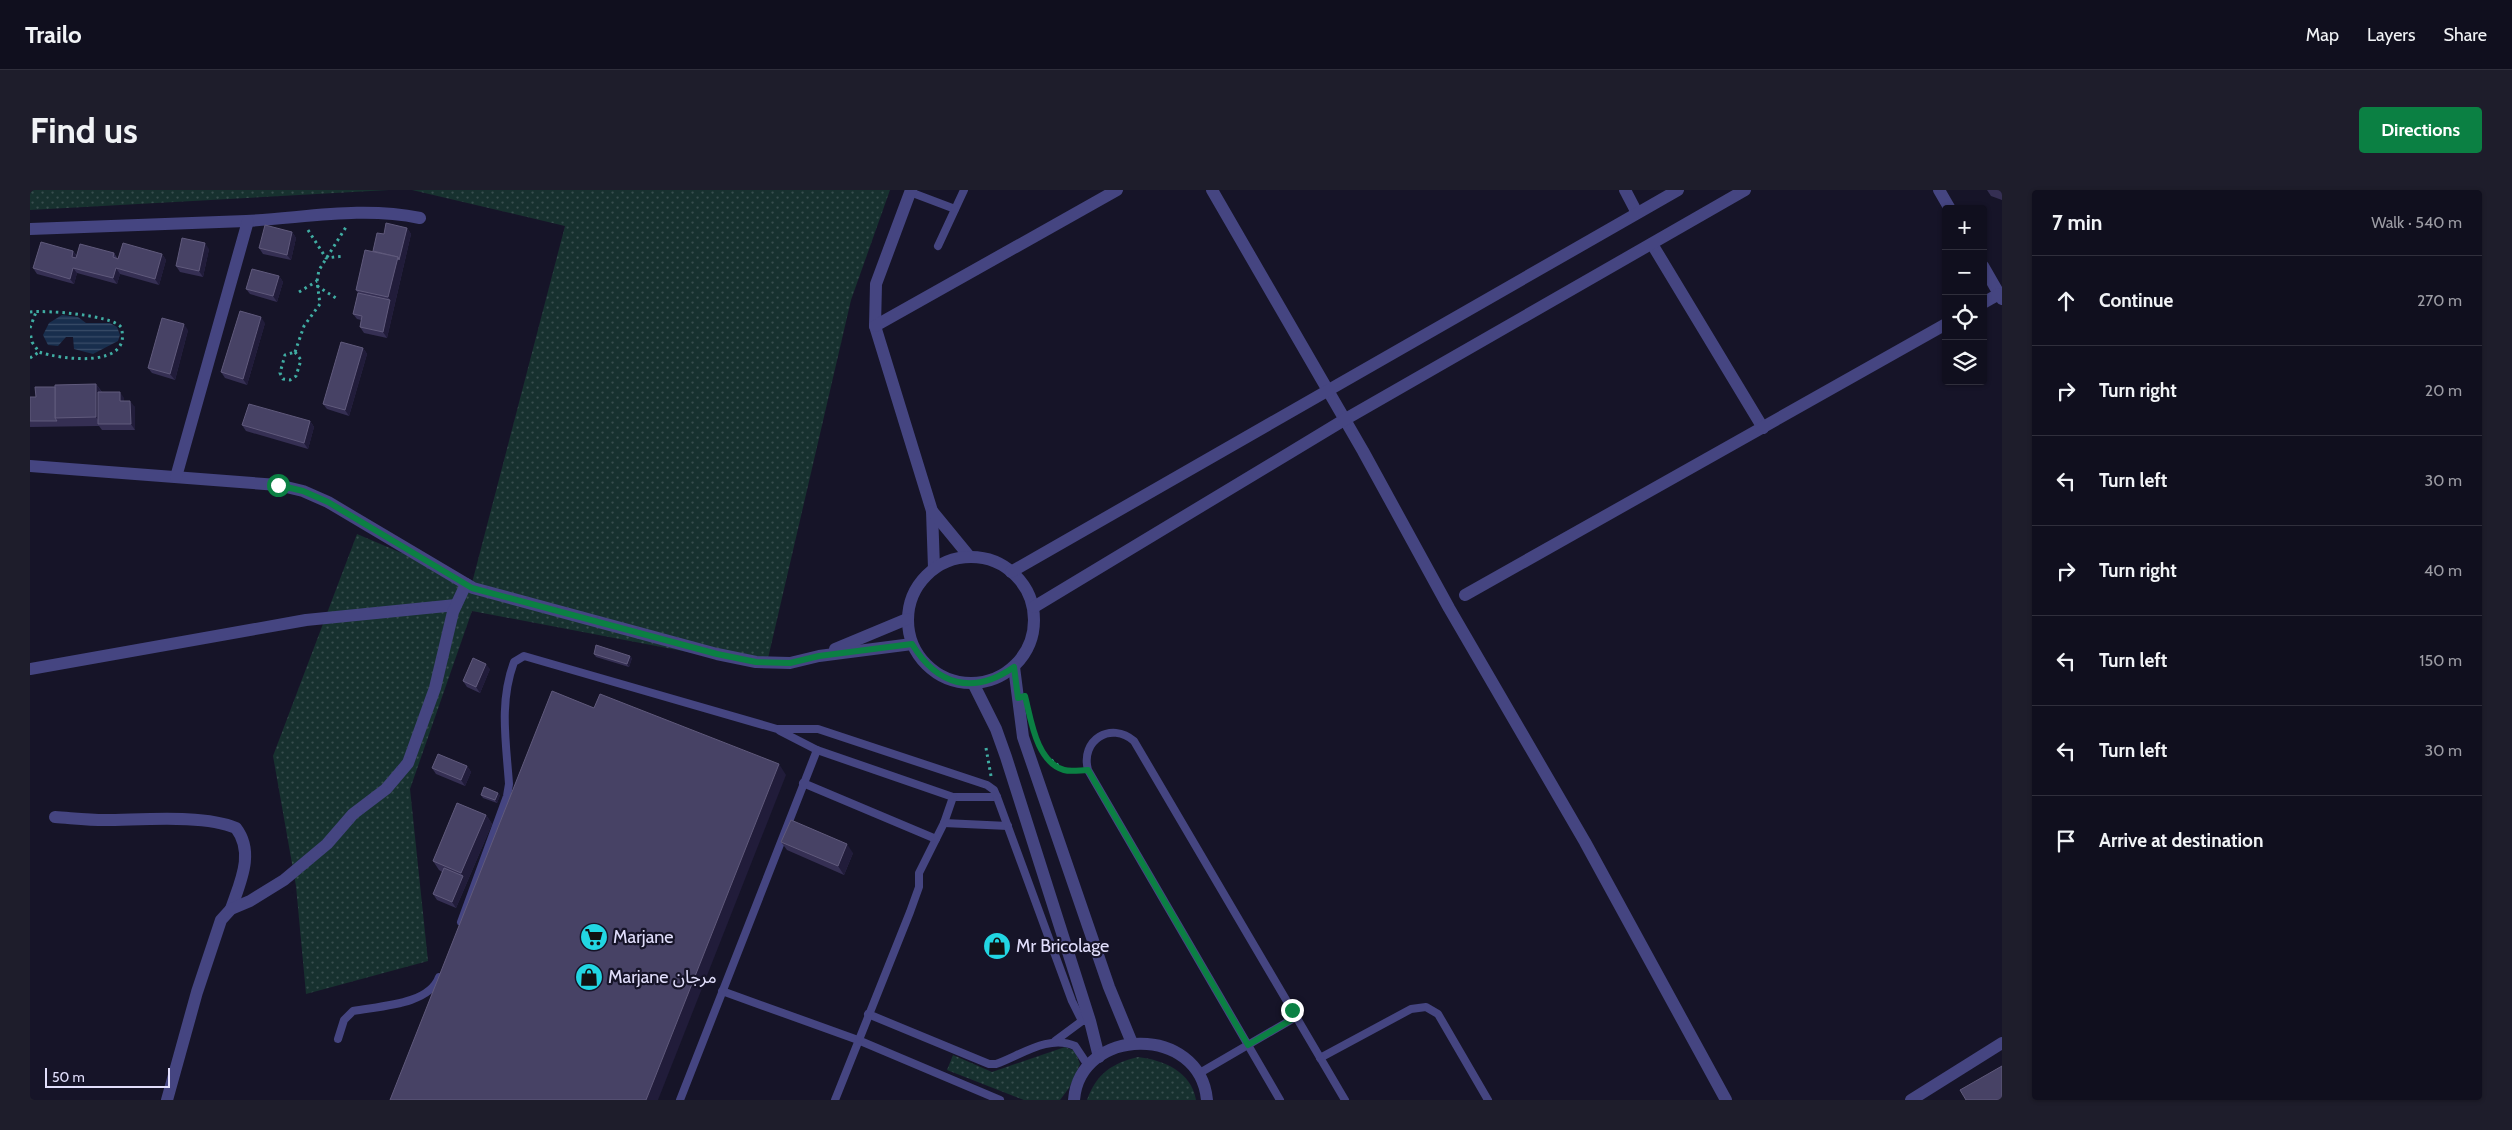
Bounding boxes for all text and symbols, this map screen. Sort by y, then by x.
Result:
text: Trailo [25,20,82,49]
text: Map [2306,24,2339,46]
text: Layers [2367,24,2416,46]
text: Share [2444,24,2487,46]
button: Directions [2359,107,2482,153]
text: Find us [30,109,138,152]
map controls [1942,205,1987,385]
button: + [1942,205,1987,250]
text: 7 min [2052,210,2102,235]
text: Walk · 540 m [2371,213,2462,232]
button: − [1942,250,1987,295]
icon: ahead [2052,287,2080,315]
text: Continue [2099,289,2173,312]
text: 270 m [2417,291,2462,310]
button: locate [1942,295,1987,340]
button: layers [1942,340,1987,385]
icon: right [2052,377,2080,405]
text: Turn right [2099,379,2177,402]
text: 20 m [2425,381,2462,400]
icon: left [2052,467,2080,495]
text: Turn left [2099,469,2167,492]
text: 30 m [2425,471,2462,490]
route start [267,474,290,497]
icon: right [2052,557,2080,585]
text: Turn right [2099,559,2177,582]
text: 40 m [2424,561,2462,580]
icon: left [2052,647,2080,675]
text: Turn left [2099,649,2167,672]
text: 150 m [2419,651,2462,670]
icon: left [2052,737,2080,765]
text: Turn left [2099,739,2167,762]
text: 30 m [2425,741,2462,760]
icon: arrive [2052,827,2080,855]
text: Arrive at destination [2099,829,2263,852]
supermarket icon: Marjane [579,922,609,952]
place label: Marjane [613,926,674,948]
shop icon: Mr Bricolage [982,931,1012,961]
place label: Mr Bricolage [1016,935,1109,957]
shop icon: Marjane مرجان [574,962,604,992]
place label: Marjane مرجان [608,966,717,988]
route end [1281,999,1304,1022]
scale bar [45,1065,170,1088]
text: 50 m [52,1068,85,1086]

